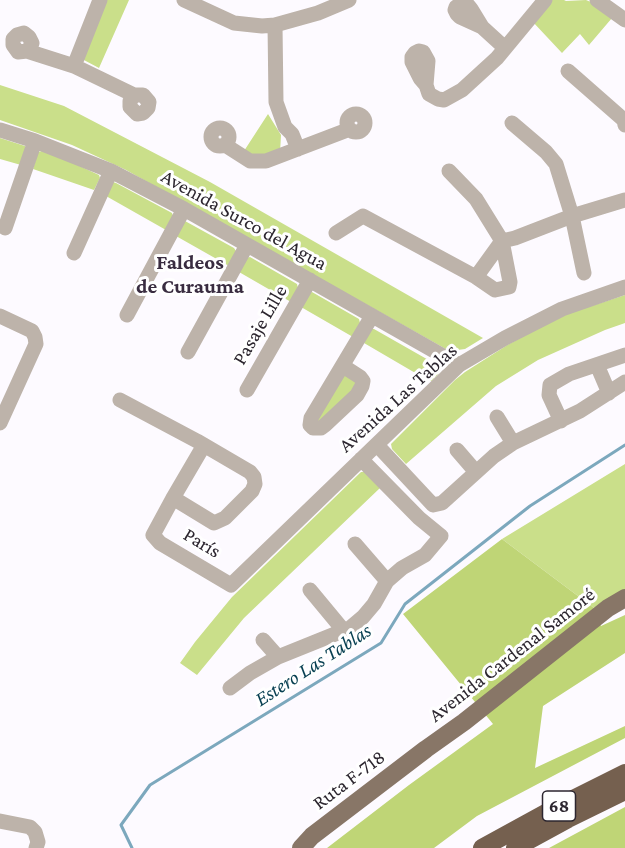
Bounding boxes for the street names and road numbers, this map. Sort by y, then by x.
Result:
street label: Avenida Surco del Agua [157,164,331,276]
street label: Pasaje Lille [228,281,292,369]
street label: Avenida Las Tablas [334,338,462,458]
street label: París [179,523,225,563]
street label: Avenida Cardenal Samoré [424,583,600,727]
street label: Ruta F-718 [308,745,390,815]
road number: 68 [542,791,576,821]

